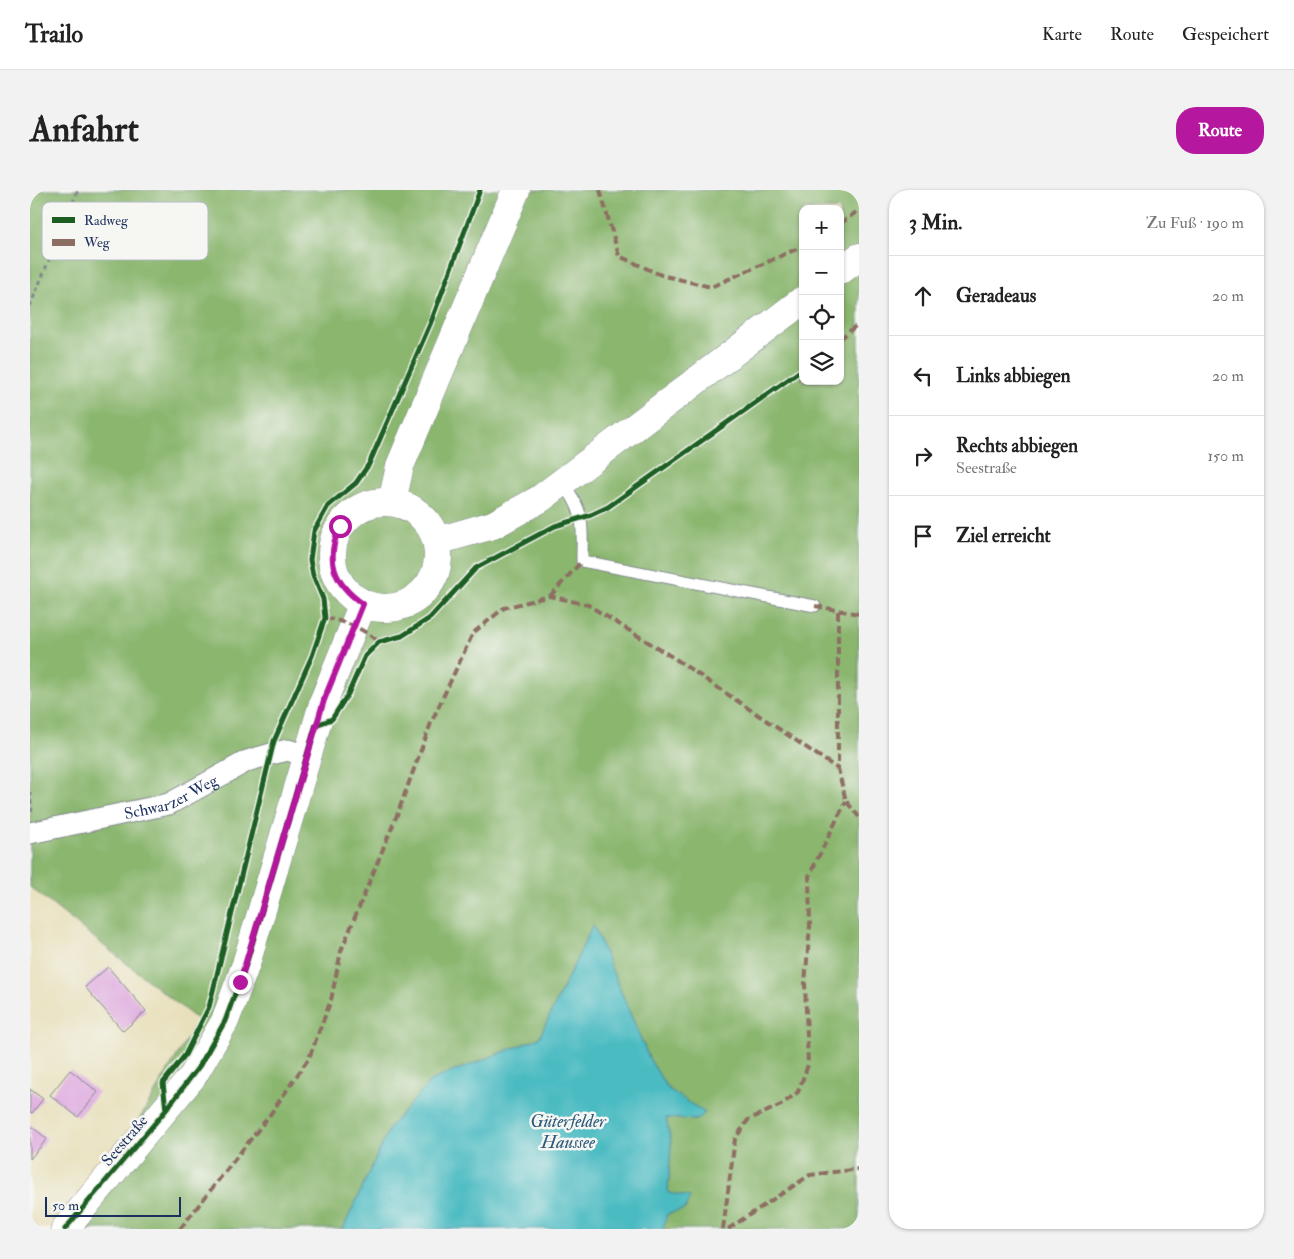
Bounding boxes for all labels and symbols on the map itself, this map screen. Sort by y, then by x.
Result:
legend [42,202,208,260]
text: Radweg [84,212,129,229]
text: Weg [83,234,111,251]
route start [329,515,352,538]
street label: Schwarzer Weg [123,770,222,824]
route end [229,971,252,994]
water label: Güterfelder Haussee [530,1110,607,1154]
street label: Seestraße [97,1111,152,1170]
scale bar [45,1194,181,1217]

